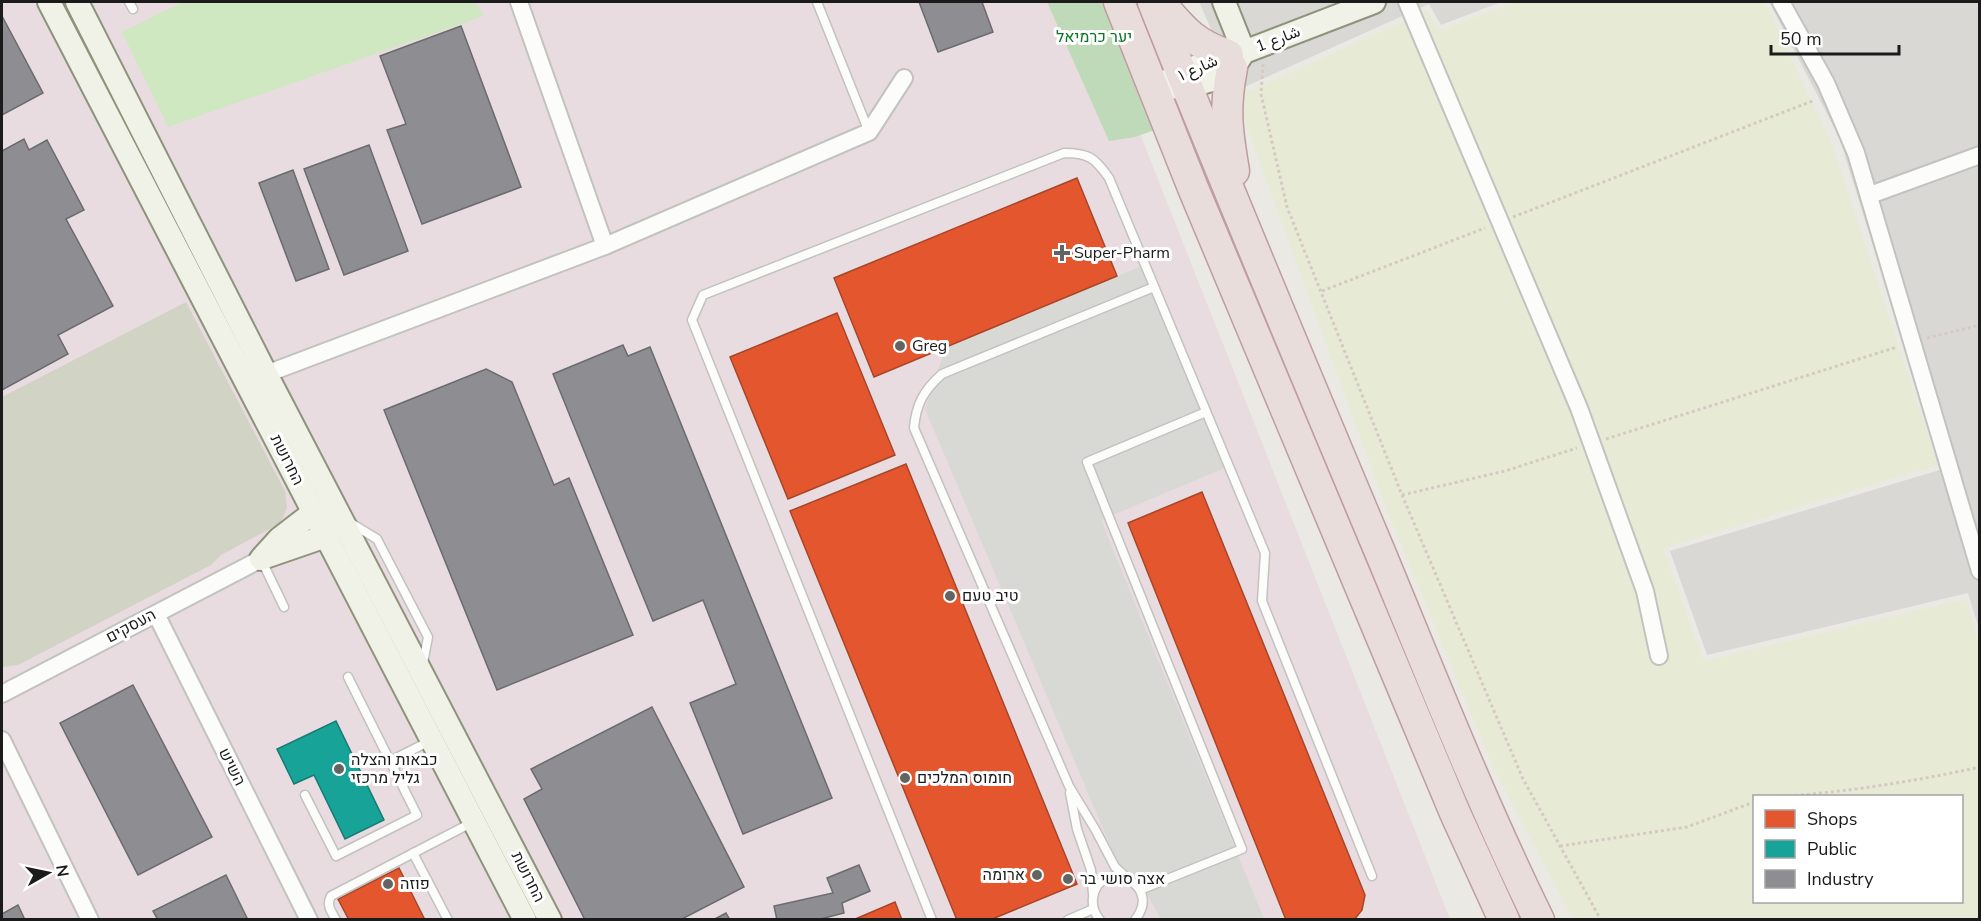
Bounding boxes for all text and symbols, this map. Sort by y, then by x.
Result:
scale bar [1771,18,1898,56]
street label: شارع 1 [1253,21,1303,57]
park label: יער כרמיאל [1056,26,1132,48]
text: 50 m [1780,27,1822,51]
street label: شارع ١ [1175,50,1221,86]
place label: Super-Pharm [1074,242,1170,264]
marker: Super-Pharm [1055,246,1069,260]
place label: Greg [912,335,947,357]
marker: Greg [893,339,907,353]
street label: החרושת [265,431,309,489]
place label: טיב טעם [962,585,1019,607]
marker: טיב טעם [943,589,957,603]
street label: העסקים [102,604,160,648]
street label: השיש [213,744,251,790]
place label: כבאות והצלה גליל מרכזי [351,749,438,789]
marker: כבאות והצלה גליל מרכזי [332,762,346,776]
place label: חומוס המלכים [917,767,1012,789]
marker: חומוס המלכים [898,771,912,785]
legend [1753,795,1963,903]
text: Shops [1807,807,1857,831]
text: Public [1807,837,1857,861]
north arrow [18,843,78,903]
street label: החרושת [506,848,550,906]
text: N [50,863,74,878]
place label: ארומה [983,864,1025,886]
text: Industry [1807,867,1874,891]
marker: ארומה [1030,868,1044,882]
place label: אצה סושי בר [1080,868,1165,890]
marker: אצה סושי בר [1061,872,1075,886]
place label: פוזה [400,873,430,895]
marker: פוזה [381,877,395,891]

